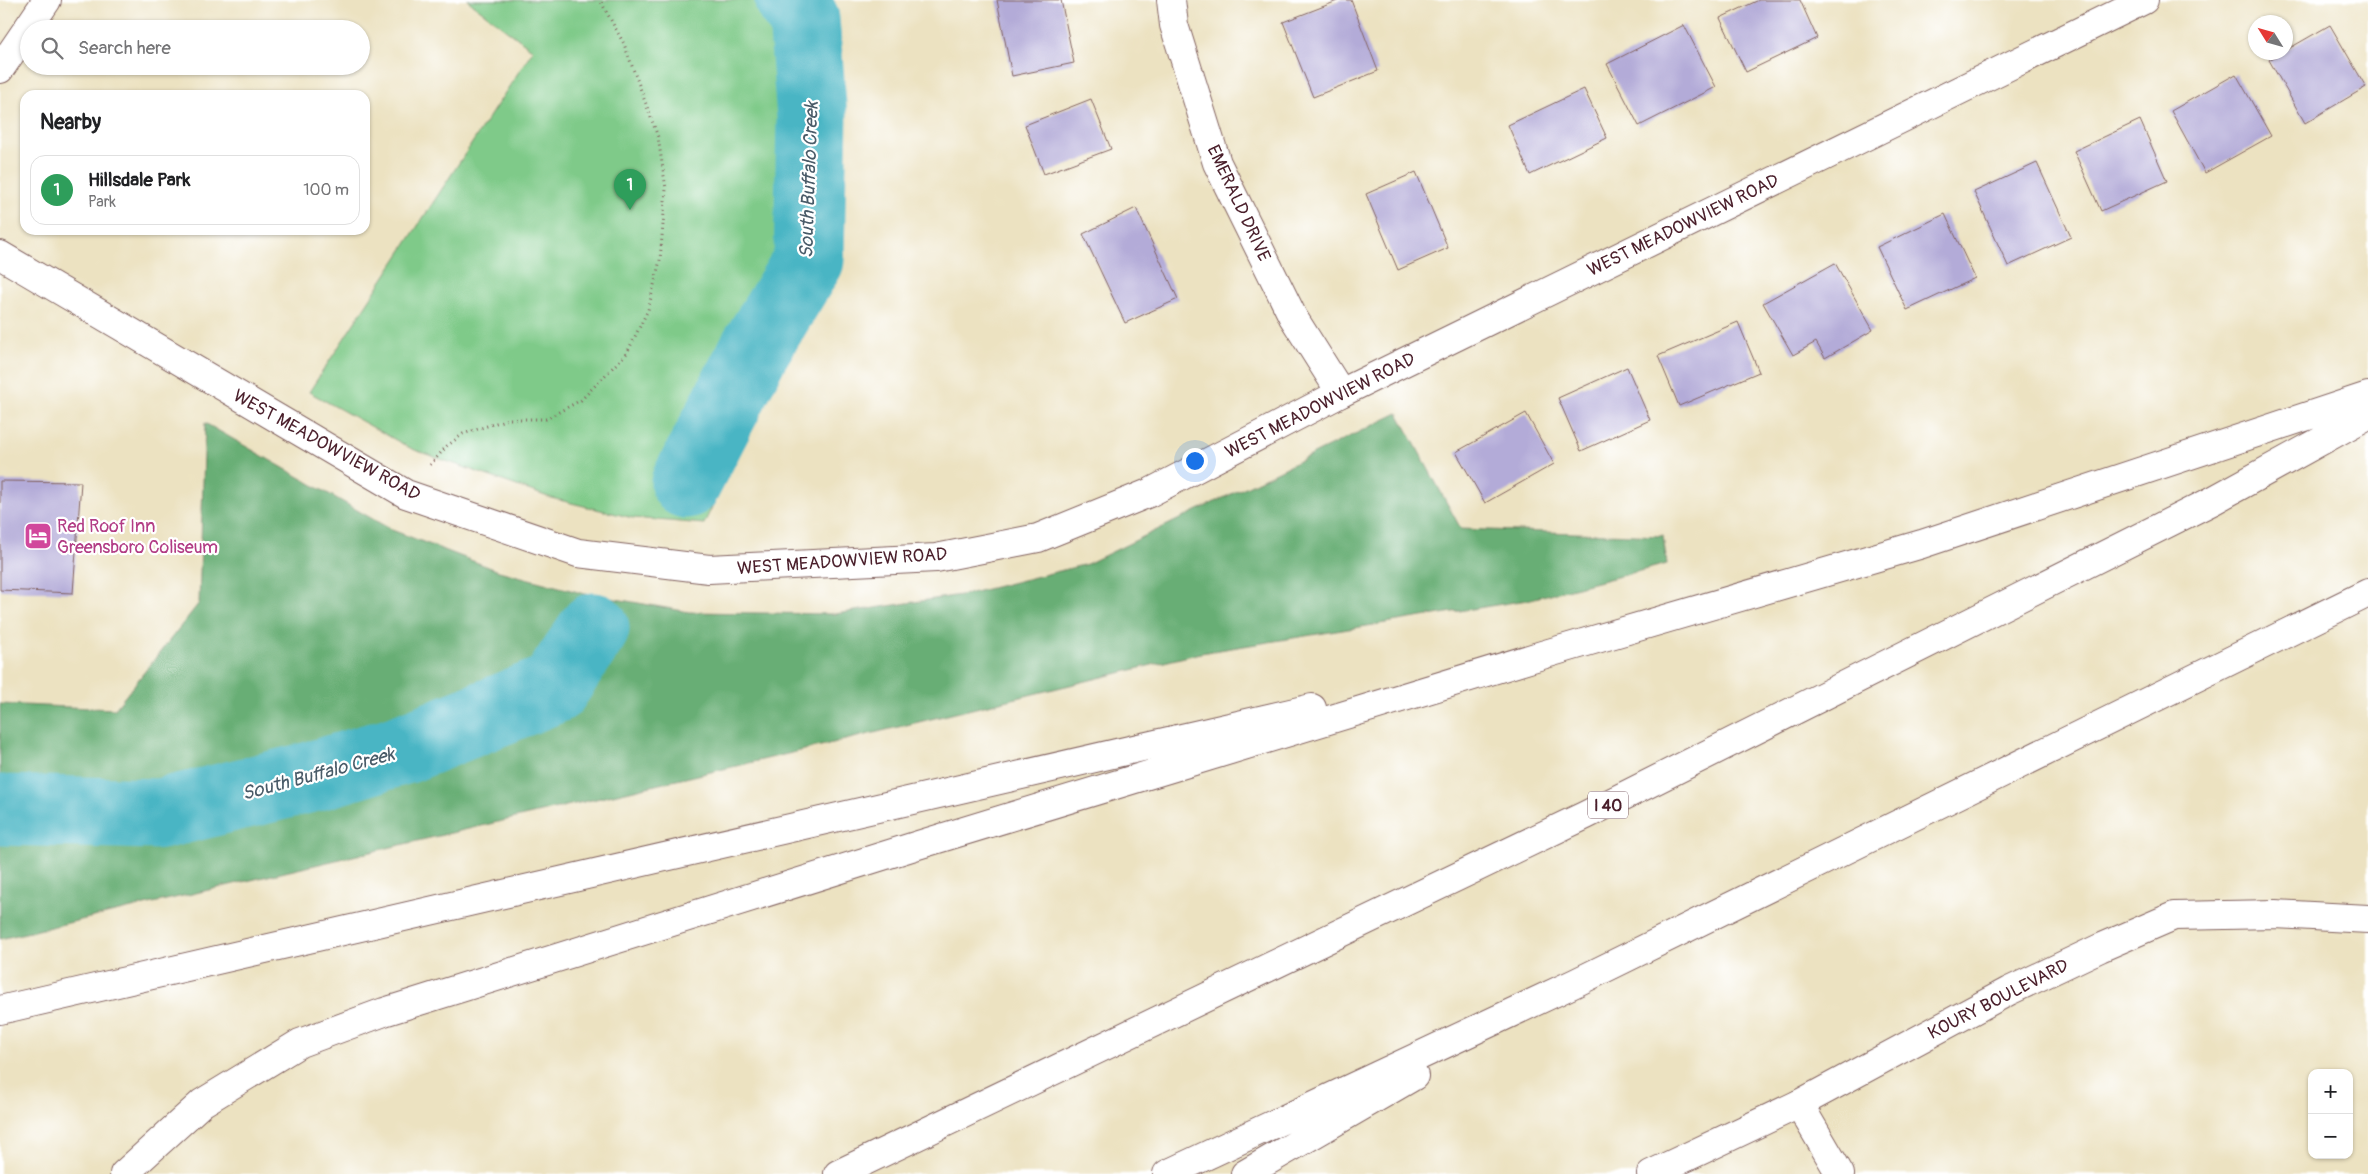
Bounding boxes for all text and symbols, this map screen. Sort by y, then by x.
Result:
north arrow [2248,15,2293,60]
search box [20,20,370,75]
icon: search [38,34,66,62]
text: Search here [78,36,171,60]
water label: South Buffalo Creek [794,99,824,259]
text: Nearby [40,109,101,136]
street label: EMERALD DRIVE [1201,141,1276,265]
text: Hillsdale Park [88,168,190,192]
pin: 1 [614,169,646,210]
street label: WEST MEADOWVIEW ROAD [1584,169,1783,282]
text: 1 [54,180,60,200]
text: 100 m [303,180,349,200]
text: Park [88,192,116,212]
street label: WEST MEADOWVIEW ROAD [1221,347,1419,463]
street label: WEST MEADOWVIEW ROAD [229,384,424,507]
your location [1182,448,1208,474]
place label: Red Roof Inn Greensboro Coliseum [57,515,218,559]
hotel icon: Red Roof Inn Greensboro Coliseum [23,521,53,551]
street label: WEST MEADOWVIEW ROAD [736,543,948,580]
water label: South Buffalo Creek [239,742,399,806]
road number: I 40 [1588,792,1628,818]
street label: KOURY BOULEVARD [1924,954,2072,1045]
map controls [2308,1069,2353,1159]
button: + [2308,1069,2353,1114]
button: − [2308,1114,2353,1159]

